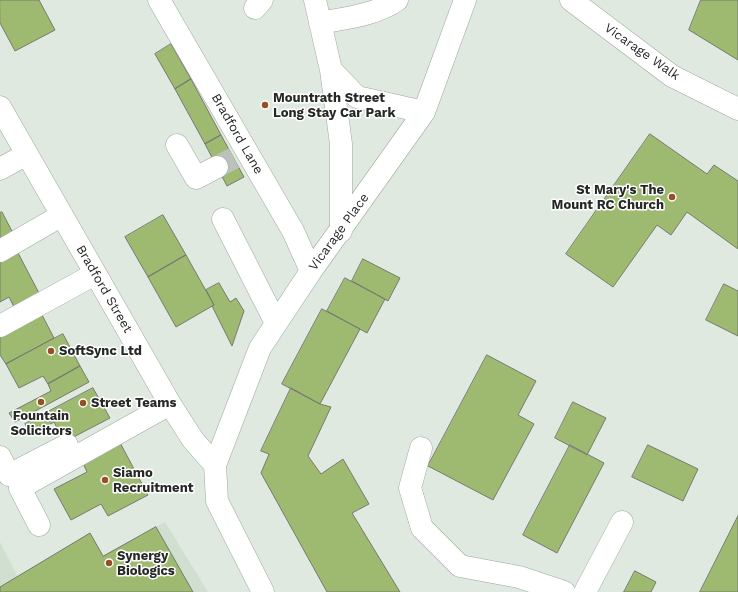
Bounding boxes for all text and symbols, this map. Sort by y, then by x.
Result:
street label: Vicarage Walk [601,20,683,84]
place label: Mountrath Street Long Stay Car Park [273,90,395,121]
street label: Bradford Lane [208,91,266,177]
marker: Mountrath Street Long Stay Car Park [260,100,270,110]
place label: St Mary's The Mount RC Church [552,182,664,213]
street label: Vicarage Place [306,190,372,274]
marker: St Mary's The Mount RC Church [667,192,677,202]
street label: Bradford Street [73,242,135,336]
place label: SoftSync Ltd [59,343,142,359]
marker: SoftSync Ltd [46,346,56,356]
place label: Street Teams [91,395,176,411]
marker: Fountain Solicitors [36,397,46,407]
marker: Street Teams [78,398,88,408]
place label: Fountain Solicitors [10,408,72,439]
place label: Siamo Recruitment [113,465,193,496]
marker: Siamo Recruitment [100,475,110,485]
place label: Synergy Biologics [117,548,175,579]
marker: Synergy Biologics [104,558,114,568]

